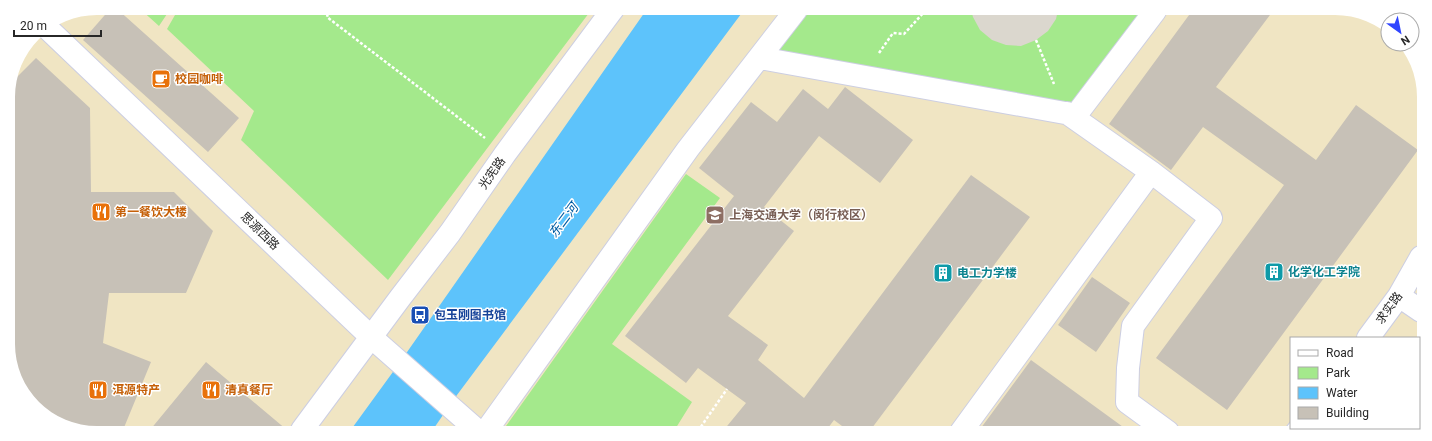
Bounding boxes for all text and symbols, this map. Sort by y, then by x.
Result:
scale bar [14,12,101,38]
north arrow [1380,12,1420,52]
text: 20 m [20,19,47,33]
text: N [1398,32,1412,48]
cafe icon: 校园咖啡 [150,68,172,90]
place label: 校园咖啡 [175,72,223,86]
street label: 光宪路 [476,154,508,192]
water label: 东二河 [546,198,583,240]
restaurant icon: 第一餐饮大楼 [90,201,112,223]
school or university icon: 上海交通大学（闵行校区） [704,204,726,226]
place label: 第一餐饮大楼 [115,205,187,219]
place label: 上海交通大学（闵行校区） [729,208,873,222]
street label: 思源西路 [238,209,282,253]
building icon: 化学化工学院 [1263,261,1285,283]
building icon: 电工力学楼 [932,262,954,284]
place label: 化学化工学院 [1288,265,1360,279]
place label: 电工力学楼 [957,266,1017,280]
street label: 求实路 [1373,289,1405,327]
bus stop icon: 包玉刚图书馆 [409,304,431,326]
place label: 包玉刚图书馆 [434,308,506,322]
legend [1290,337,1420,429]
text: Road [1326,346,1354,360]
text: Park [1326,366,1351,380]
restaurant icon: 洱源特产 [87,379,109,401]
restaurant icon: 清真餐厅 [200,379,222,401]
place label: 洱源特产 [112,383,160,397]
place label: 清真餐厅 [225,383,273,397]
text: Water [1326,386,1357,400]
text: Building [1326,406,1369,420]

